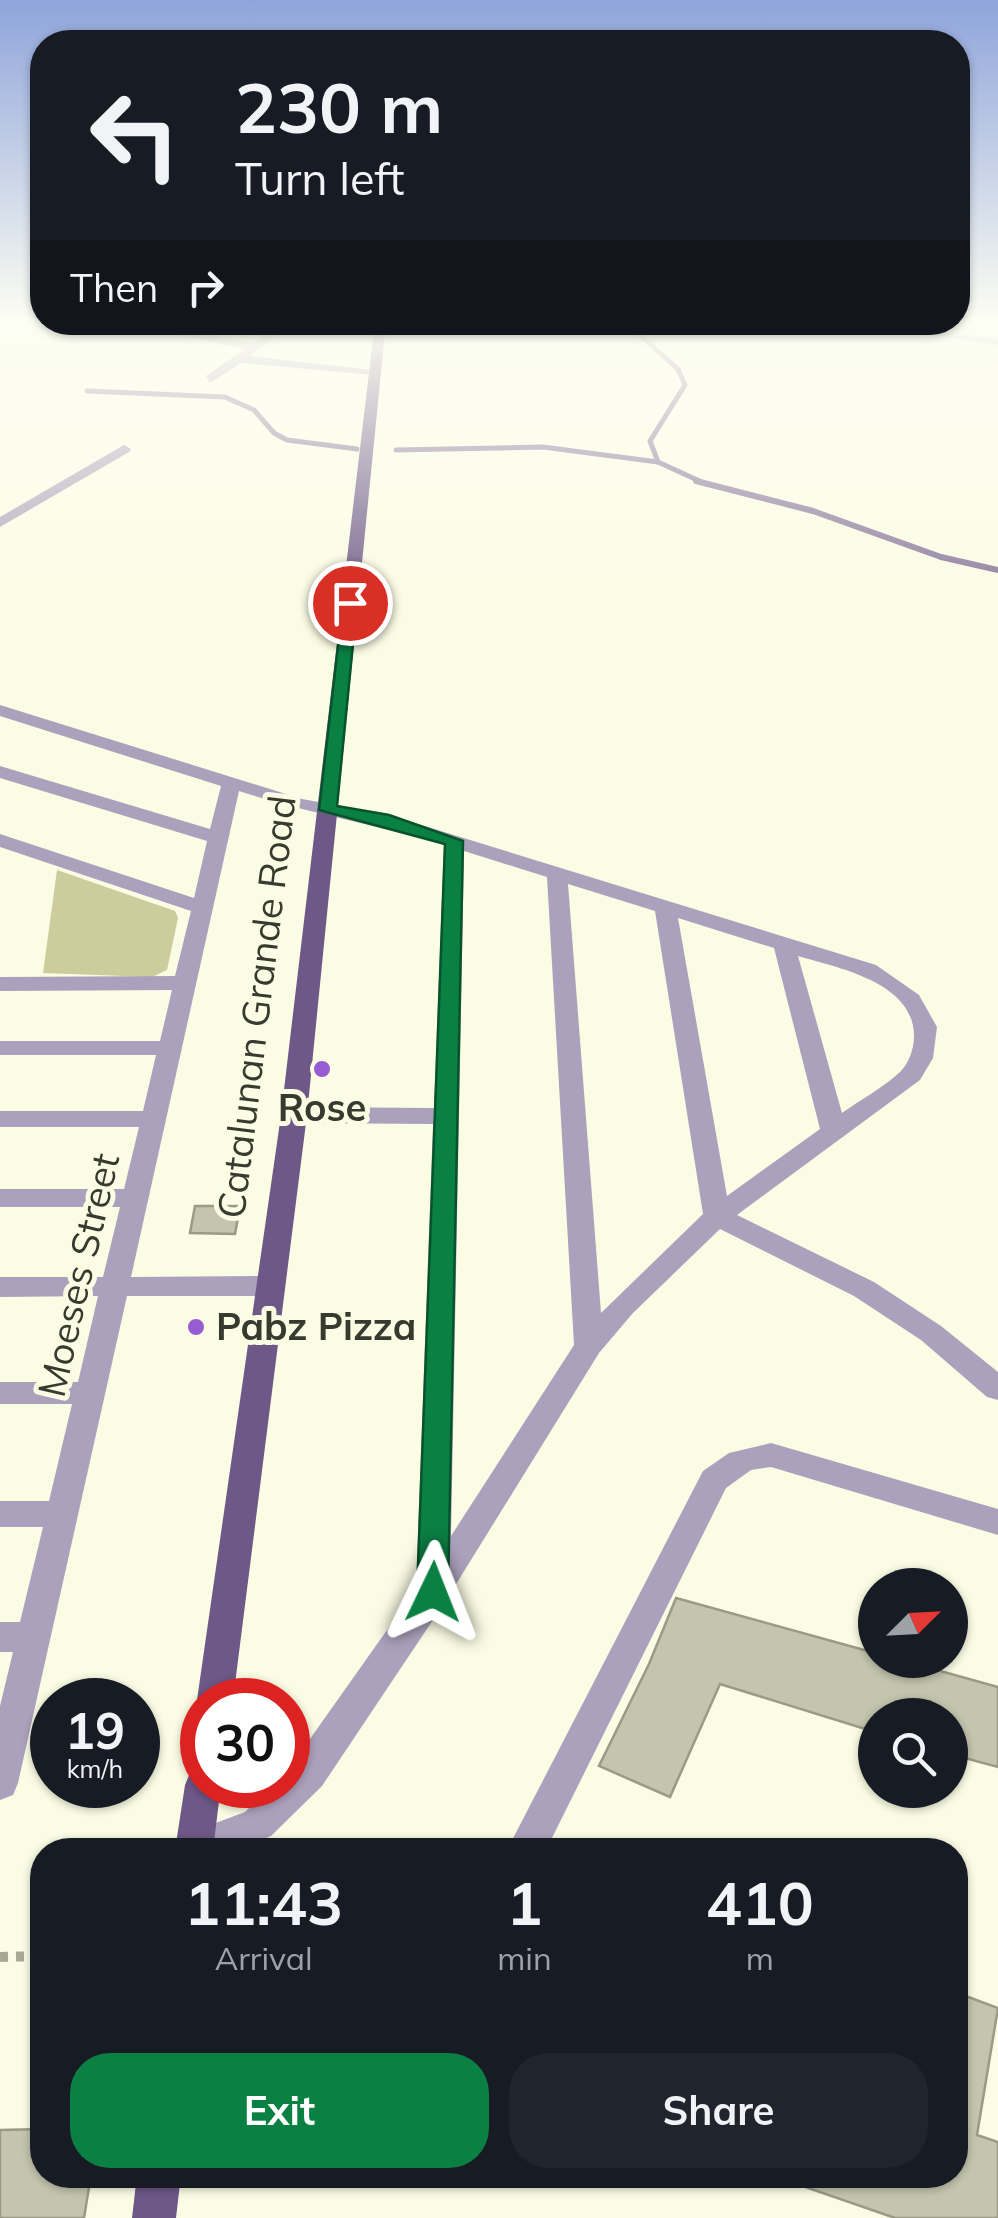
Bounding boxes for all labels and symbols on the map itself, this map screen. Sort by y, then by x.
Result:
pin [308,561,393,646]
street label: Catalunan Grande Road [206,793,306,1221]
marker: Rose [311,1058,333,1080]
place label: Rose [278,1083,366,1131]
street label: Moeses Street [27,1148,129,1401]
place label: Pabz Pizza [216,1302,416,1350]
marker: Pabz Pizza [185,1316,207,1338]
position arrow [381,1540,485,1644]
north arrow [858,1568,968,1678]
speed limit sign: 30 [180,1678,310,1808]

